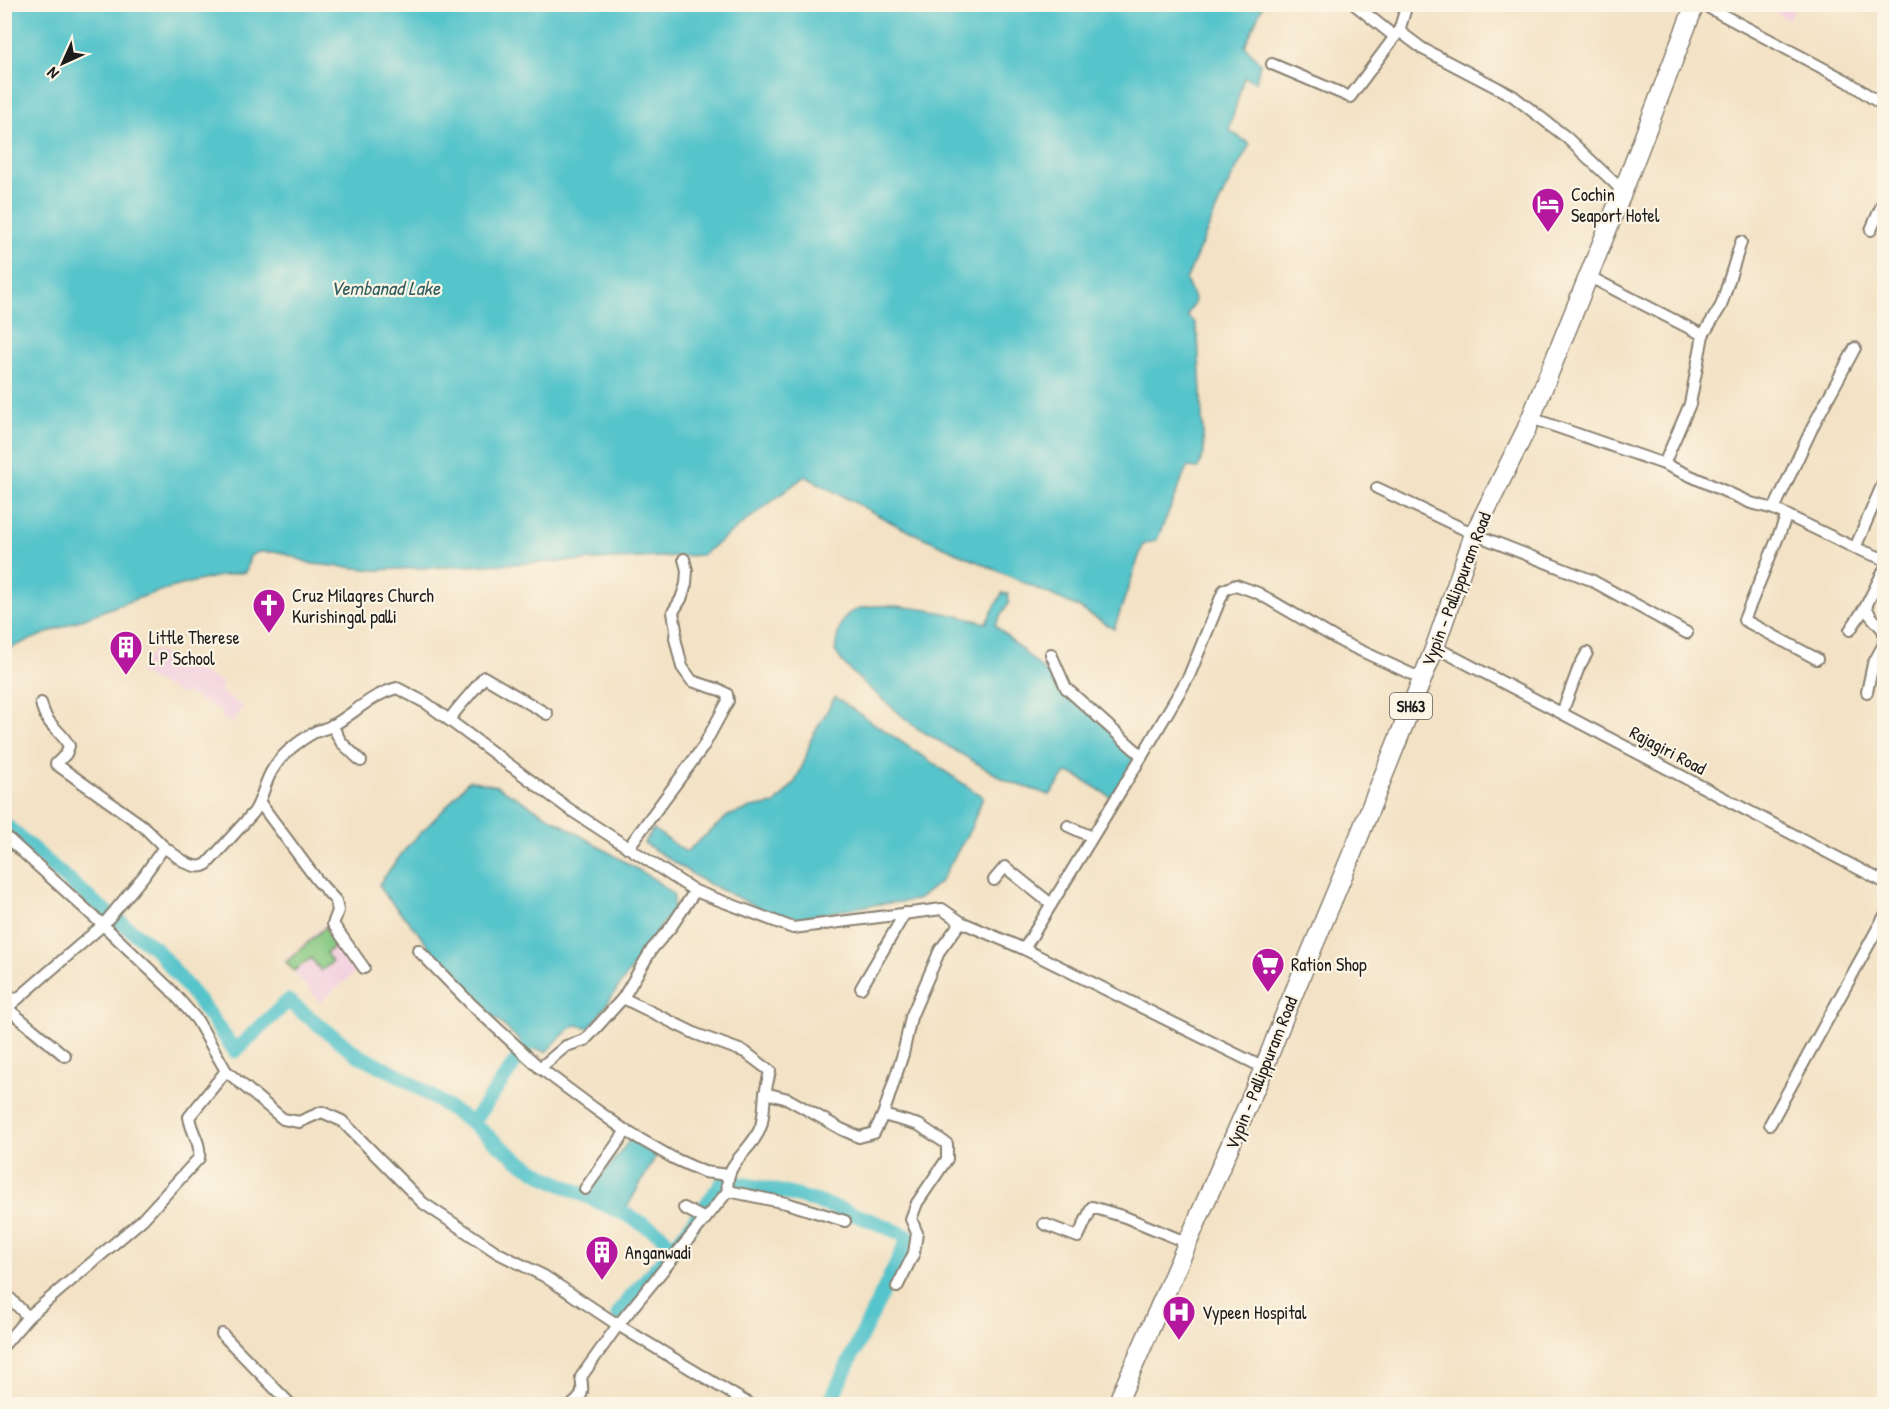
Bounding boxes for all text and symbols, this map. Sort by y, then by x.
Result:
north arrow [33,33,93,93]
text: N [41,62,63,84]
place label: Cochin Seaport Hotel [1571,182,1660,228]
hotel icon: Cochin Seaport Hotel [1530,186,1566,233]
water label: Vembanad Lake [330,274,441,301]
street label: Vypin - Pallippuram Road [1415,508,1497,670]
place label: Cruz Milagres Church Kurishingal palli [292,583,434,629]
church icon: Cruz Milagres Church Kurishingal palli [251,587,287,634]
place label: Little Therese L P School [149,625,240,671]
building icon: Little Therese L P School [108,629,144,676]
road number: SH63 [1390,693,1432,719]
street label: Rajagiri Road [1625,719,1711,781]
supermarket icon: Ration Shop [1250,946,1286,993]
place label: Ration Shop [1291,952,1367,977]
street label: Vypin - Pallippuram Road [1219,993,1303,1153]
building icon: Anganwadi [584,1234,620,1281]
place label: Anganwadi [625,1240,692,1265]
hospital icon: Vypeen Hospital [1161,1294,1197,1341]
place label: Vypeen Hospital [1202,1300,1307,1325]

